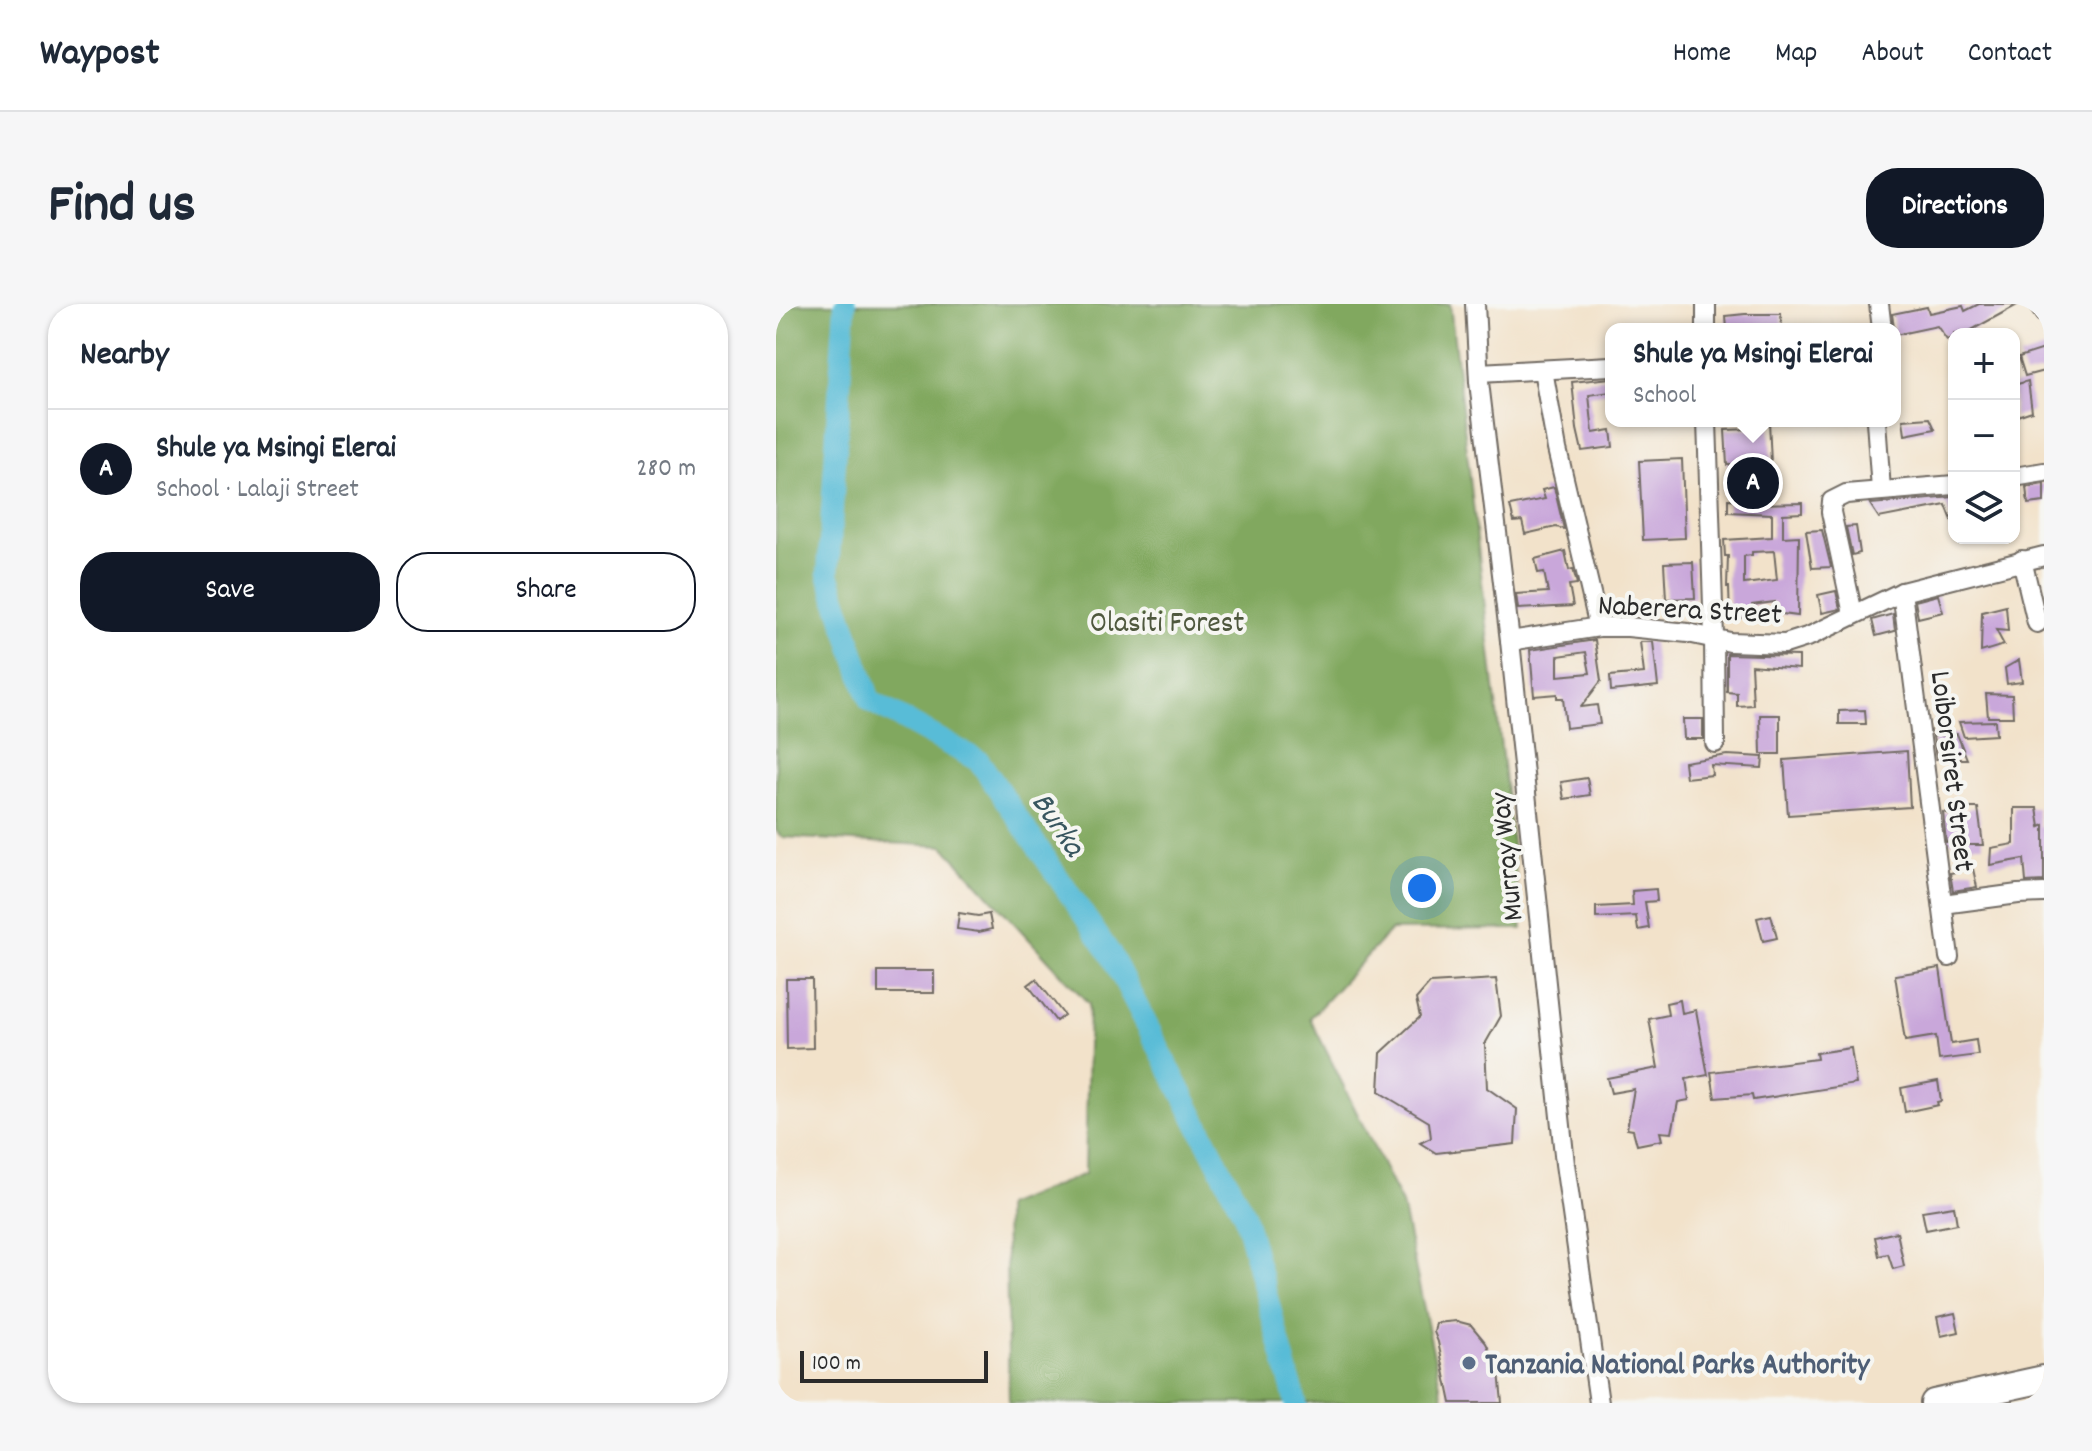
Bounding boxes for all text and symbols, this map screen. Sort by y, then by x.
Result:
text: Waypost [40,28,159,83]
text: Home [1673,35,1731,75]
text: Map [1775,35,1817,75]
text: About [1861,35,1924,75]
text: Contact [1968,35,2052,75]
text: Find us [48,168,196,248]
button: Directions [1866,168,2044,248]
popup [1605,323,1901,427]
map controls [1948,328,2020,544]
button: + [1948,328,2020,400]
text: Nearby [80,332,169,381]
text: Shule ya Msingi Elerai [1633,335,1873,378]
text: School [1633,378,1696,415]
button: − [1948,400,2020,472]
text: Shule ya Msingi Elerai [156,429,396,472]
text: A [99,451,113,488]
text: 280 m [636,451,696,488]
pin: A [1727,453,1779,513]
text: School · Lalaji Street [156,472,359,509]
button: layers [1948,472,2020,544]
button: Save [80,552,380,632]
button: Share [396,552,696,632]
street label: Naberera Street [1597,586,1783,639]
park label: Olasiti Forest [1090,604,1244,647]
street label: Loiborsiret Street [1916,669,1983,874]
water label: Burka [1018,784,1095,869]
street label: Murray Way [1481,789,1538,923]
your location [1402,868,1442,908]
place label: Tanzania National Parks Authority [1485,1346,1871,1389]
scale bar [800,1347,988,1383]
text: 100 m [812,1349,861,1380]
marker: Tanzania National Parks Authority [1460,1354,1478,1372]

